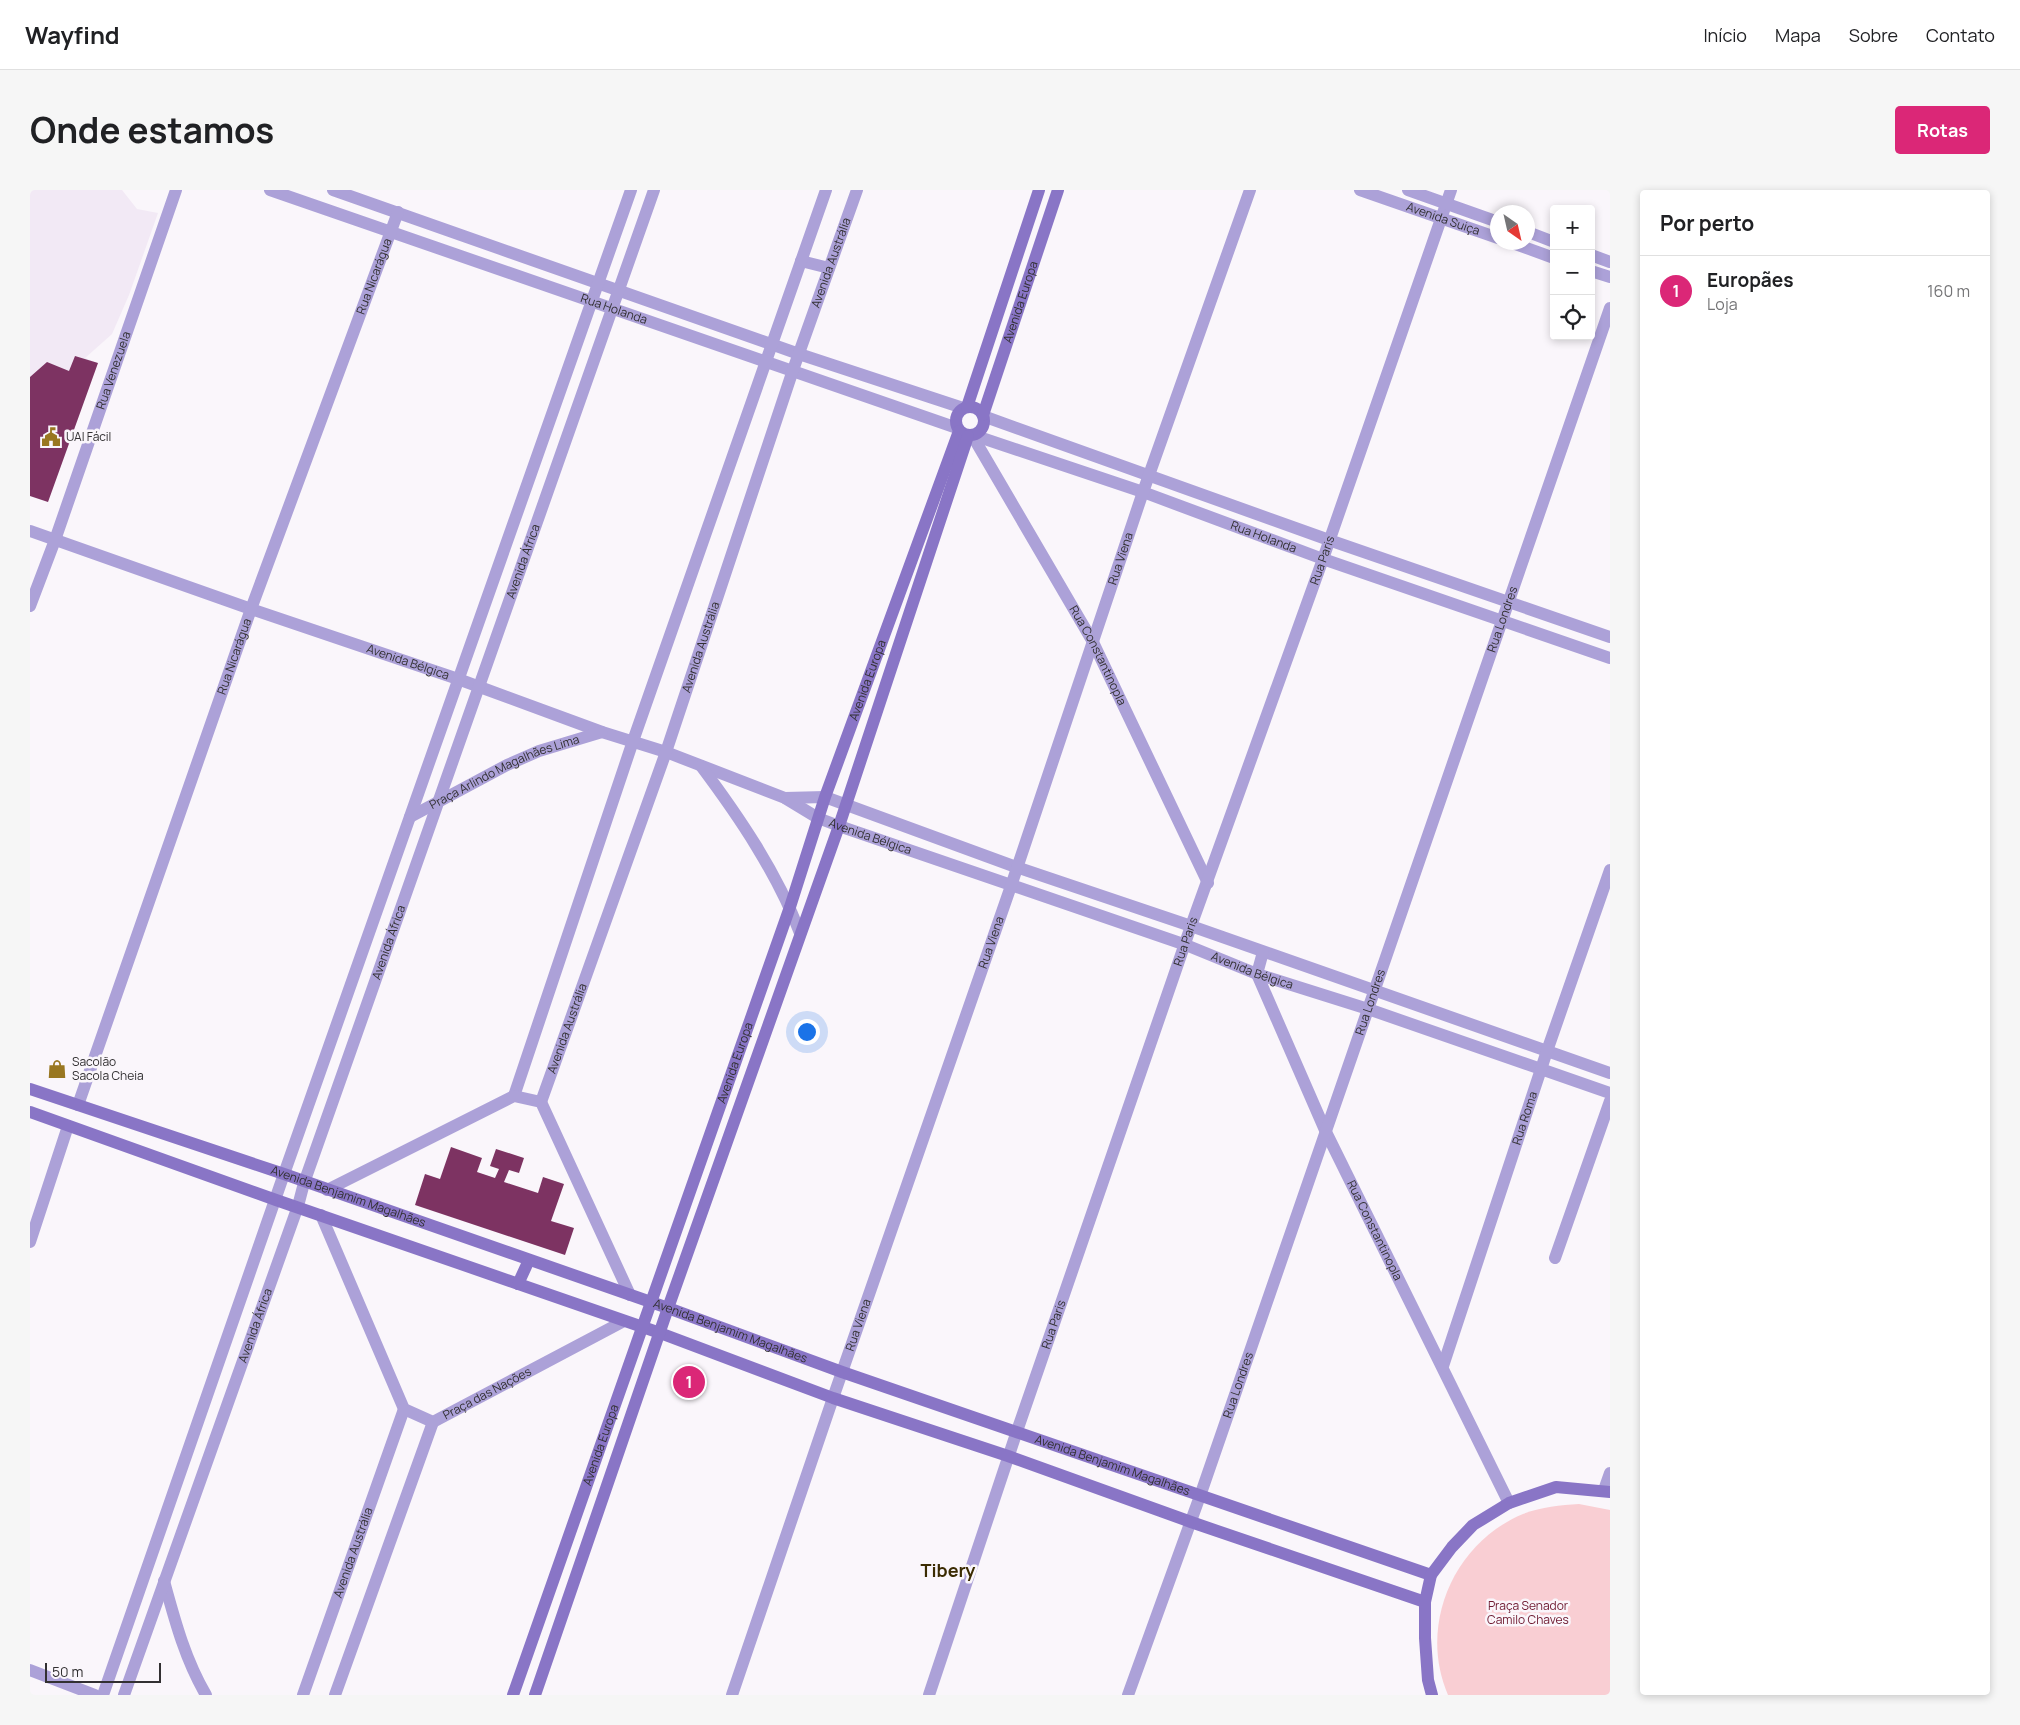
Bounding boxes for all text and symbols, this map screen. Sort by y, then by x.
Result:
text: Wayfind [25,18,120,51]
text: Início [1703,23,1747,47]
text: Mapa [1775,23,1821,47]
text: Sobre [1849,23,1898,47]
text: Contato [1926,23,1995,47]
text: Onde estamos [30,106,274,154]
button: Rotas [1895,106,1990,154]
street label: Avenida Suiça [1404,198,1482,239]
north arrow [1490,205,1535,250]
map controls [1550,205,1595,340]
button: + [1550,205,1595,250]
text: Por perto [1660,209,1754,237]
street label: Avenida Austrália [807,215,855,310]
street label: Rua Nicarágua [352,236,396,317]
button: − [1550,250,1595,295]
street label: Avenida Europa [999,259,1042,345]
text: Europães [1707,267,1794,293]
text: 1 [1672,280,1680,302]
text: 160 m [1927,280,1970,302]
street label: Rua Holanda [578,289,650,328]
text: Loja [1707,293,1738,315]
button: locate [1550,295,1595,340]
street label: Rua Venezuela [92,329,134,411]
public building icon: UAI Fácil [40,426,62,448]
place label: UAI Fácil [66,428,111,445]
street label: Rua Holanda [1228,516,1299,557]
street label: Avenida África [502,522,544,601]
street label: Rua Viena [1104,530,1137,587]
street label: Rua Paris [1305,533,1338,587]
street label: Rua Londres [1483,584,1521,654]
street label: Avenida Austrália [677,599,723,695]
street label: Rua Constantinopla [1066,602,1131,708]
street label: Rua Nicarágua [213,616,255,697]
street label: Avenida Europa [845,637,890,723]
street label: Avenida Bélgica [364,640,452,683]
street label: Praça Arlindo Magalhães Lima [426,730,581,813]
street label: Avenida Bélgica [827,814,914,858]
street label: Avenida África [367,903,409,982]
street label: Rua Viena [974,914,1008,971]
street label: Rua Paris [1169,914,1202,968]
street label: Avenida Bélgica [1209,947,1296,993]
street label: Rua Londres [1351,967,1389,1037]
street label: Avenida Austrália [543,981,591,1076]
your location [794,1019,820,1045]
street label: Avenida Europa [713,1020,757,1106]
place label: Sacolão Sacola Cheia [72,1053,144,1084]
shop icon: Sacolão Sacola Cheia [46,1058,68,1080]
street label: Rua Roma [1508,1089,1541,1147]
street label: Avenida Benjamim Magalhães [269,1161,428,1231]
street label: Rua Constantinopla [1343,1177,1407,1283]
street label: Avenida África [234,1286,276,1365]
street label: Avenida Benjamim Magalhães [651,1295,810,1367]
street label: Rua Viena [841,1296,875,1353]
street label: Rua Paris [1037,1297,1070,1351]
street label: Rua Londres [1219,1350,1257,1420]
street label: Praça das Nações [440,1363,534,1423]
pin: 1 [673,1363,705,1401]
street label: Avenida Europa [578,1402,623,1488]
street label: Avenida Benjamim Magalhães [1033,1430,1192,1499]
street label: Avenida Austrália [329,1505,377,1600]
district label: Tibery [921,1558,975,1582]
park label: Praça Senador Camilo Chaves [1487,1597,1569,1628]
scale bar [45,1660,161,1683]
text: 50 m [52,1662,83,1681]

